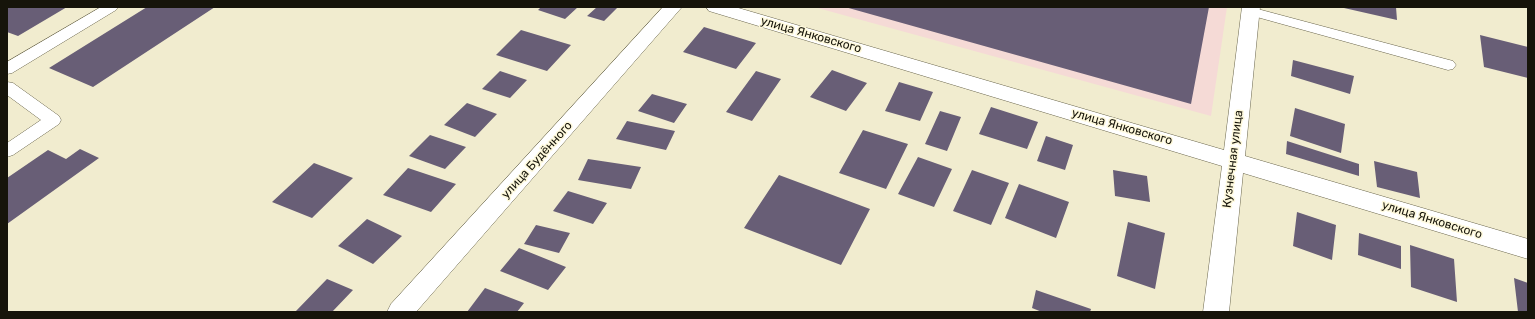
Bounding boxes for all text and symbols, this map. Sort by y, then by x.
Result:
street label: улица Янковского [759,14,863,56]
street label: улица Янковского [1070,106,1174,148]
street label: Кузнечная улица [1220,109,1246,209]
street label: улица Будённого [499,118,575,202]
street label: улица Янковского [1380,198,1484,242]

